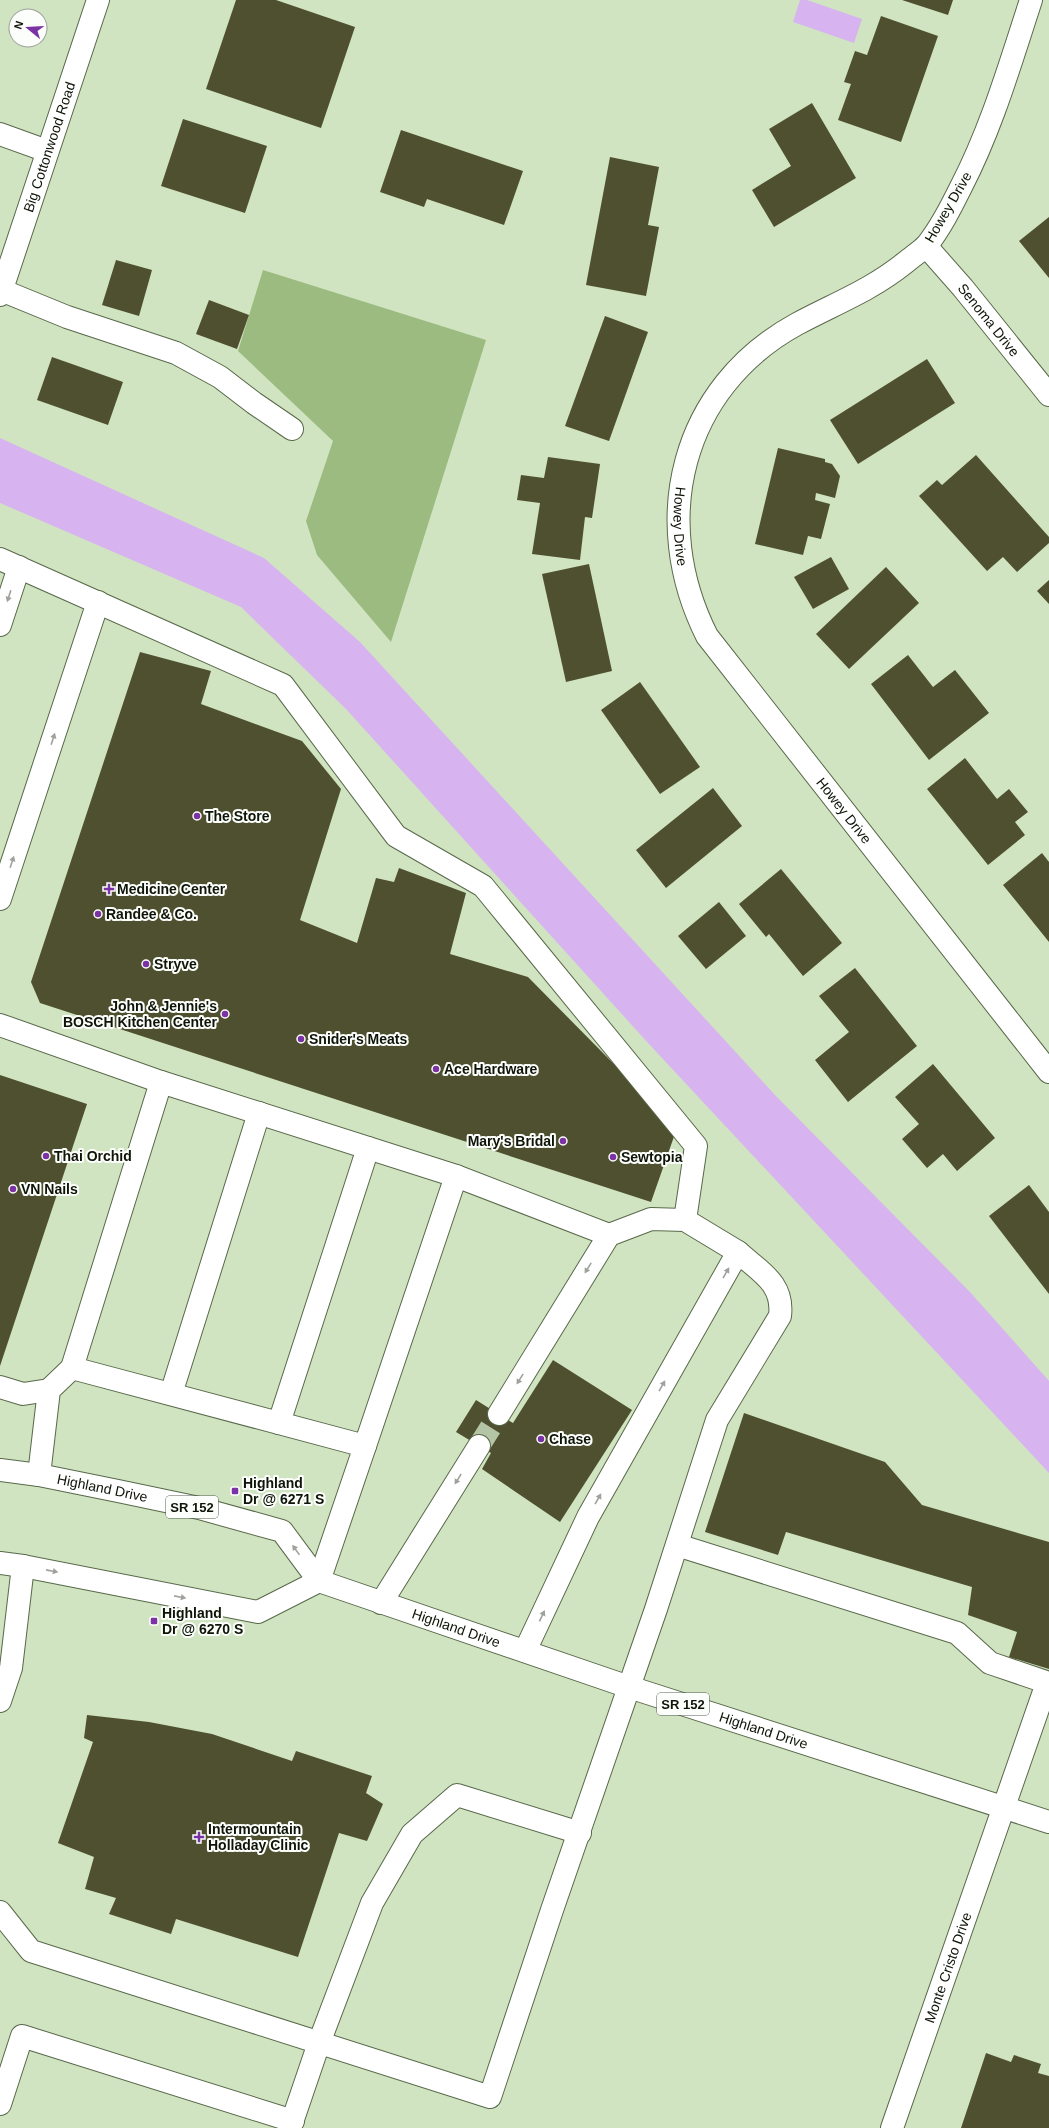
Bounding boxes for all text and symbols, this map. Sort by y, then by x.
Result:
north arrow [8,8,48,48]
text: N [12,19,25,31]
street label: Big Cottonwood Road [20,80,78,214]
street label: Howey Drive [921,168,975,245]
street label: Senoma Drive [955,280,1023,360]
street label: Howey Drive [671,486,691,567]
one-way arrow [6,590,12,602]
one-way arrow [50,732,56,744]
street label: Howey Drive [813,774,875,847]
place label: The Store [205,808,270,824]
marker: The Store [192,811,202,821]
one-way arrow [9,856,15,868]
place label: Medicine Center [117,881,226,897]
marker: Medicine Center [104,884,114,894]
place label: Randee & Co. [106,906,197,922]
marker: Randee & Co. [93,909,103,919]
place label: Stryve [154,956,197,972]
marker: Stryve [141,959,151,969]
place label: John & Jennie's BOSCH Kitchen Center [63,998,218,1030]
marker: John & Jennie's BOSCH Kitchen Center [220,1009,230,1019]
place label: Snider's Meats [309,1031,407,1047]
marker: Snider's Meats [296,1034,306,1044]
place label: Ace Hardware [444,1061,538,1077]
marker: Ace Hardware [431,1064,441,1074]
place label: Mary's Bridal [468,1133,555,1149]
marker: Mary's Bridal [558,1136,568,1146]
place label: Thai Orchid [54,1148,132,1164]
place label: Sewtopia [621,1149,683,1165]
marker: Thai Orchid [41,1151,51,1161]
marker: Sewtopia [608,1152,618,1162]
place label: VN Nails [21,1181,78,1197]
marker: VN Nails [8,1184,18,1194]
one-way arrow [585,1262,592,1274]
one-way arrow [723,1267,730,1279]
one-way arrow [517,1373,524,1385]
one-way arrow [659,1380,666,1392]
place label: Chase [549,1431,591,1447]
marker: Chase [536,1434,546,1444]
street label: Highland Drive [56,1471,149,1505]
one-way arrow [455,1473,462,1485]
place label: Highland Dr @ 6271 S [243,1475,324,1507]
marker: Highland Dr @ 6271 S [230,1486,240,1496]
one-way arrow [594,1493,601,1505]
road number: SR 152 [166,1496,218,1518]
one-way arrow [292,1544,300,1555]
one-way arrow [46,1569,58,1575]
one-way arrow [174,1594,186,1600]
place label: Highland Dr @ 6270 S [162,1605,243,1637]
street label: Highland Drive [410,1605,502,1650]
one-way arrow [538,1610,545,1622]
marker: Highland Dr @ 6270 S [149,1616,159,1626]
road number: SR 152 [657,1693,709,1715]
street label: Highland Drive [717,1709,810,1752]
place label: Intermountain Holladay Clinic [208,1821,309,1853]
marker: Intermountain Holladay Clinic [193,1831,205,1843]
street label: Monte Cristo Drive [921,1910,975,2025]

